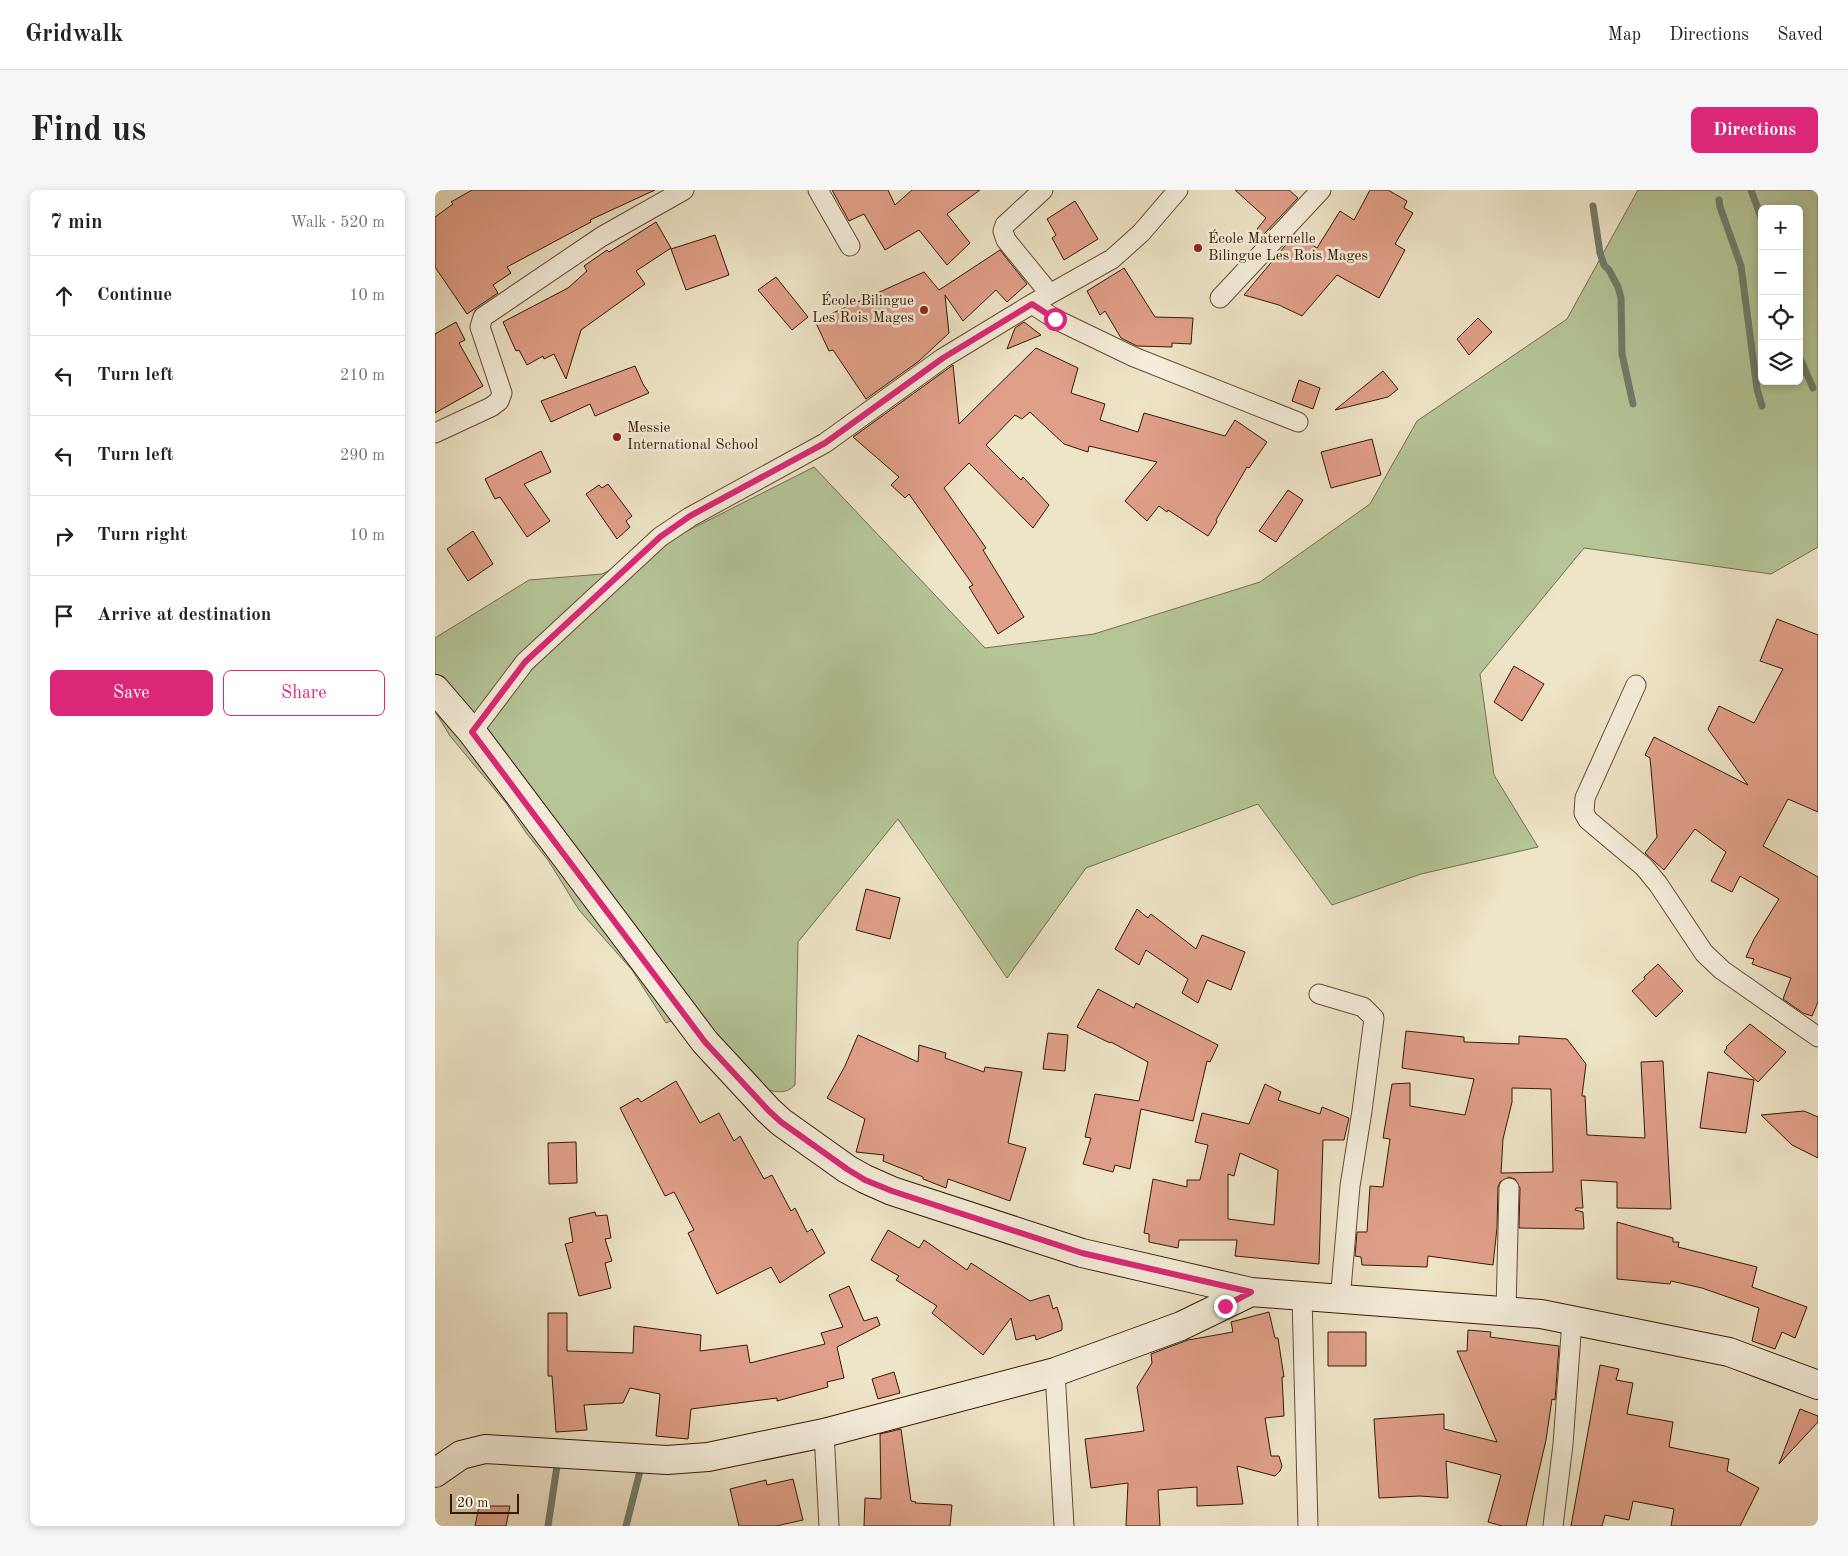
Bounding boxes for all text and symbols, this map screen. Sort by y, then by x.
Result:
text: Gridwalk [25,23,123,47]
text: Map [1608,26,1641,44]
text: Directions [1669,26,1749,44]
text: Saved [1777,26,1823,44]
button: Directions [1691,107,1818,153]
text: Find us [30,113,146,148]
map controls [1758,205,1803,385]
button: + [1758,205,1803,250]
text: 7 min [50,212,103,233]
text: Walk · 520 m [290,215,385,231]
place label: École Maternelle Bilingue Les Rois Mages [1208,229,1368,264]
marker: École Maternelle Bilingue Les Rois Mages [1192,242,1204,254]
button: − [1758,250,1803,295]
icon: ahead [50,282,78,310]
text: Continue [97,286,172,305]
text: 10 m [349,288,385,304]
place label: École Bilingue Les Rois Mages [812,291,914,326]
button: locate [1758,295,1803,340]
marker: École Bilingue Les Rois Mages [918,304,930,316]
route start [1044,308,1067,331]
button: layers [1758,340,1803,385]
icon: left [50,362,78,390]
text: Turn left [97,366,174,385]
text: 210 m [340,368,385,384]
place label: Messie International School [627,421,758,453]
marker: Messie International School [611,431,623,443]
icon: left [50,442,78,470]
text: Turn left [97,446,174,465]
text: 290 m [340,448,385,464]
icon: right [50,522,78,550]
text: Turn right [97,526,187,545]
text: 10 m [349,528,385,544]
icon: arrive [50,602,78,630]
text: Arrive at destination [97,606,271,625]
button: Save [50,670,213,716]
button: Share [223,670,385,716]
route end [1214,1295,1237,1318]
scale bar [450,1491,519,1514]
text: 20 m [457,1496,488,1510]

